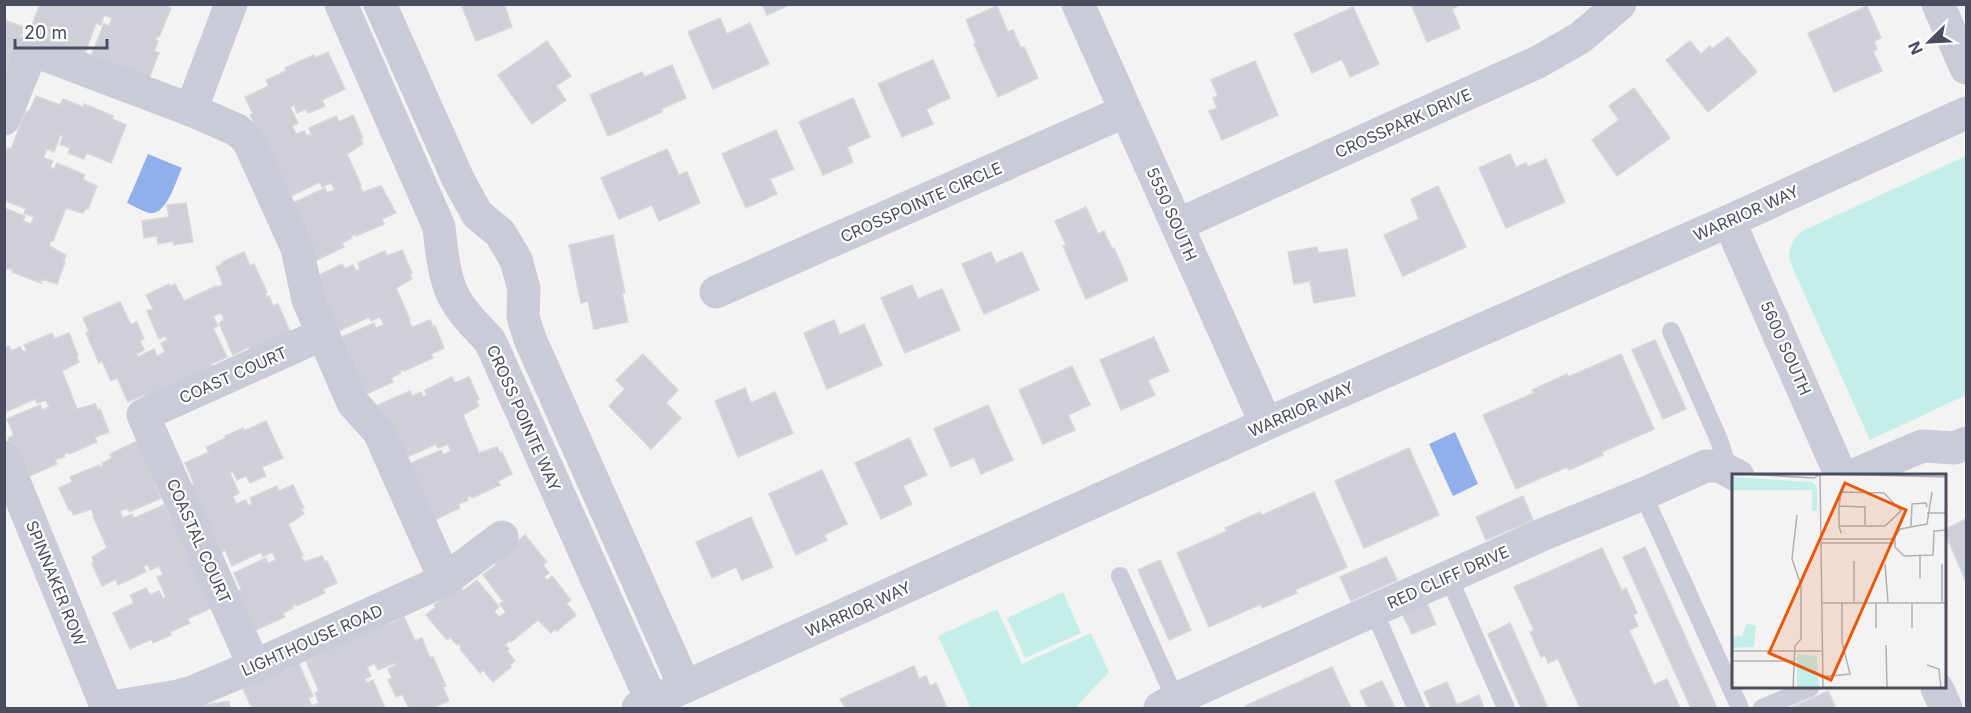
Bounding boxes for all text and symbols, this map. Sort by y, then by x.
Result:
scale bar [15,12,106,50]
north arrow [1899,12,1959,72]
text: 20 m [24,22,67,43]
text: N [1904,38,1927,58]
street label: CROSSPARK DRIVE [1332,84,1474,162]
street label: CROSSPOINTE CIRCLE [837,157,1005,247]
street label: 5550 SOUTH [1142,164,1202,264]
street label: WARRIOR WAY [1690,181,1802,245]
street label: 5600 SOUTH [1756,298,1816,398]
street label: COAST COURT [176,342,290,408]
street label: CROSS POINTE WAY [483,342,565,494]
street label: WARRIOR WAY [1245,377,1357,441]
inset map [1732,474,1947,689]
street label: COASTAL COURT [162,475,236,607]
street label: SPINNAKER ROW [22,517,90,649]
street label: RED CLIFF DRIVE [1384,541,1512,613]
street label: WARRIOR WAY [802,577,914,641]
street label: LIGHTHOUSE ROAD [238,600,386,680]

